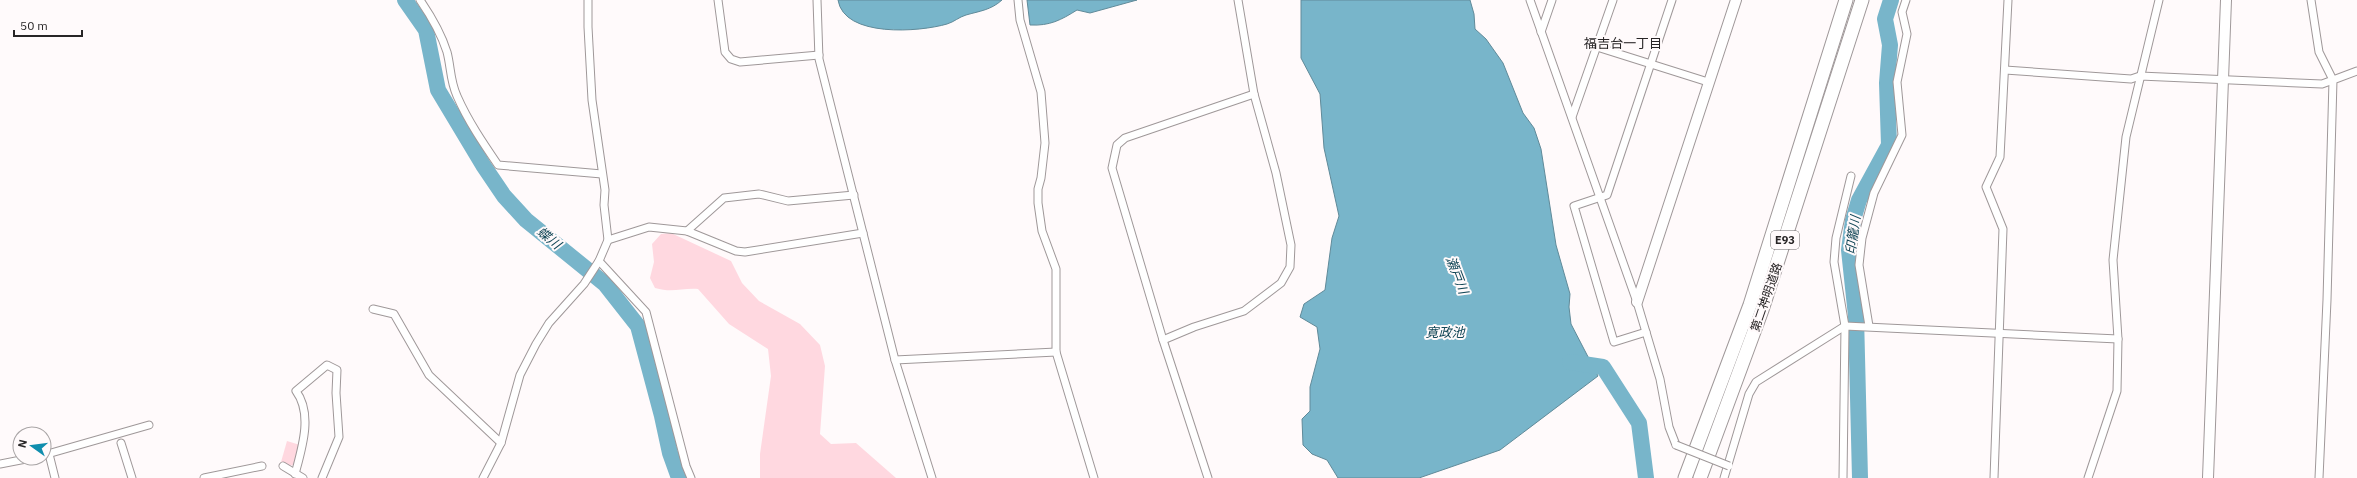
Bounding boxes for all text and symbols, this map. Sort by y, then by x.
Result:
scale bar [14,12,82,38]
text: 50 m [20,18,48,33]
district label: 福吉台一丁目 [1584,35,1662,52]
water label: 印籠川 [1842,213,1864,256]
water label: 蝶川 [534,223,566,254]
road number: E93 [1771,231,1799,249]
water label: 瀬戸川 [1442,254,1473,298]
street label: 第二神明道路 [1747,261,1785,333]
water label: 寛政池 [1425,324,1466,341]
north arrow [12,426,52,466]
text: N [15,438,30,449]

